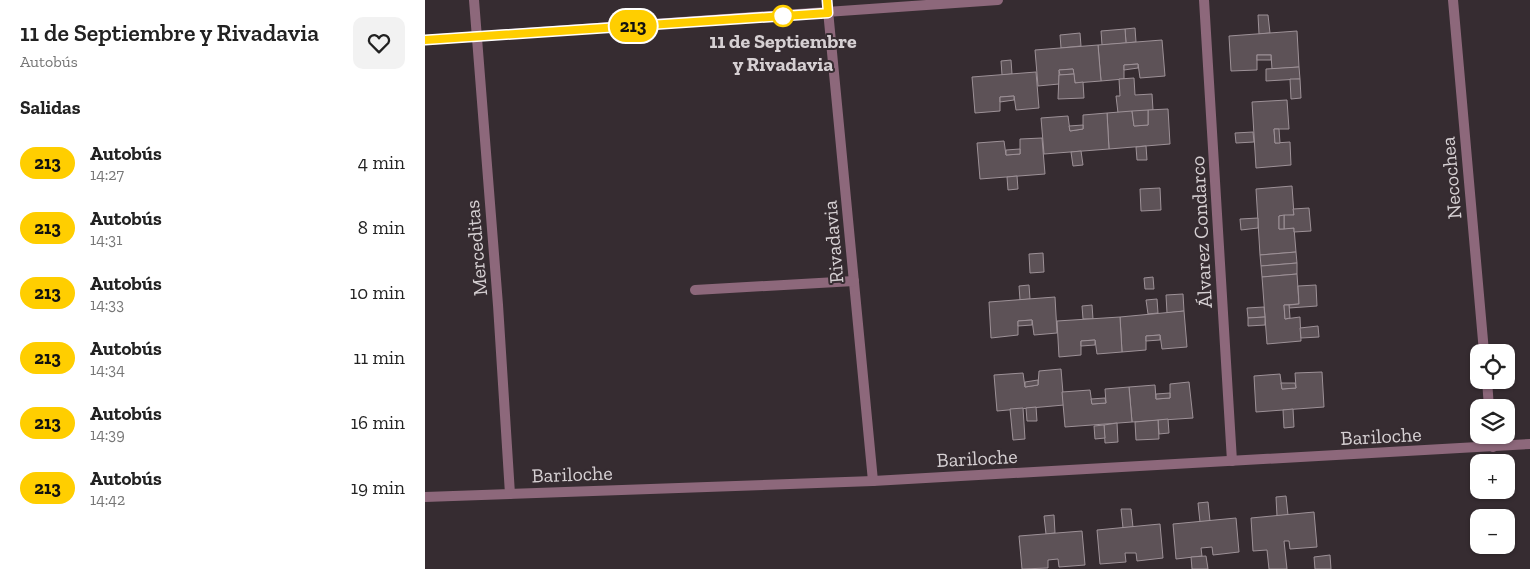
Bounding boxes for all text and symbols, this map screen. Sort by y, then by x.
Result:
marker: 11 de Septiembre y Rivadavia [772,5,794,27]
line badge: 213 [604,10,662,42]
text: 213 [620,15,646,37]
button: heart [353,17,405,69]
text: 11 de Septiembre y Rivadavia [20,18,319,47]
place label: 11 de Septiembre y Rivadavia [709,29,857,76]
text: Autobús [20,52,78,71]
text: Salidas [20,96,80,119]
street label: Necochea [1435,135,1467,220]
text: Autobús [90,142,162,165]
text: 4 min [358,151,405,174]
text: 213 [34,152,61,174]
street label: Álvarez Condarco [1185,155,1217,309]
text: 14:27 [90,165,124,184]
street label: Merceditas [460,199,492,297]
street label: Rivadavia [817,199,849,284]
text: Autobús [90,207,162,230]
text: 8 min [358,216,405,239]
text: 213 [34,217,61,239]
text: 14:31 [90,230,122,249]
text: Autobús [90,272,162,295]
text: 10 min [350,281,405,304]
text: 213 [34,282,61,304]
text: 14:33 [90,295,124,314]
text: Autobús [90,337,162,360]
map controls [1470,344,1515,554]
button: locate [1470,344,1515,389]
text: 11 min [353,346,405,369]
text: 213 [34,347,61,369]
text: 14:34 [90,360,125,379]
button: layers [1470,399,1515,444]
text: Autobús [90,402,162,425]
text: 16 min [351,411,405,434]
text: 213 [34,412,61,434]
street label: Bariloche [1340,422,1422,450]
text: 14:39 [90,425,125,444]
street label: Bariloche [936,444,1018,472]
button: + [1470,454,1515,499]
street label: Bariloche [531,461,613,487]
text: Autobús [90,467,162,490]
text: 19 min [351,476,405,499]
text: 213 [34,477,61,499]
text: 14:42 [90,490,125,509]
button: − [1470,509,1515,554]

